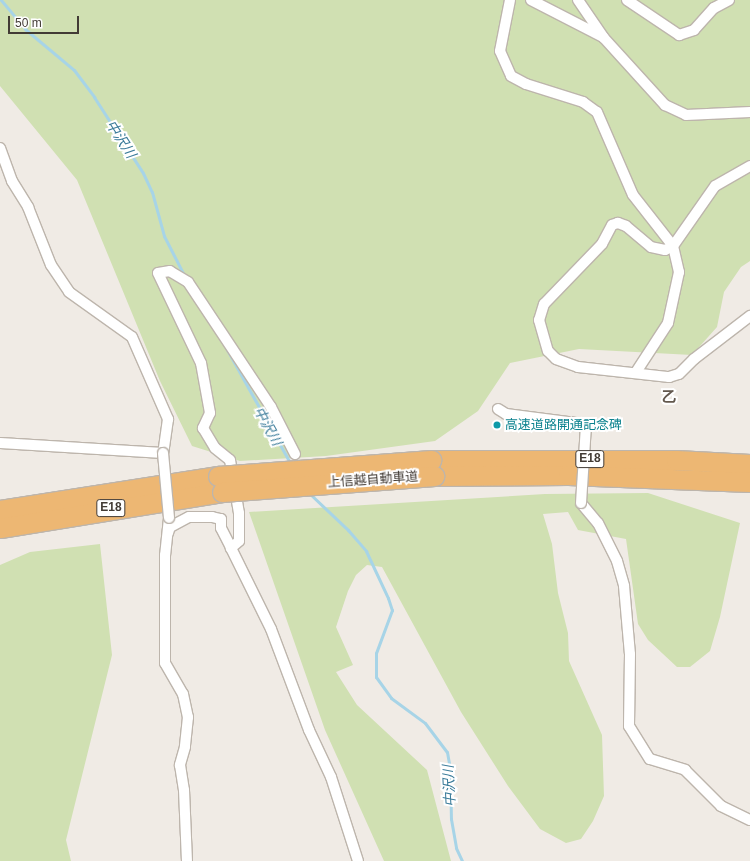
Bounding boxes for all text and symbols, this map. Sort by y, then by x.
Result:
scale bar [10,8,81,34]
text: 50 m [15,16,42,30]
water label: 中沢川 [103,117,139,161]
district label: 乙 [662,388,676,406]
water label: 中沢川 [250,404,286,448]
place label: 高速道路開通記念碑 [505,417,622,433]
marker: 高速道路開通記念碑 [492,420,502,430]
road number: E18 [575,449,605,469]
street label: 上信越自動車道 [327,469,419,491]
road number: E18 [96,498,126,518]
water label: 中沢川 [440,765,458,807]

